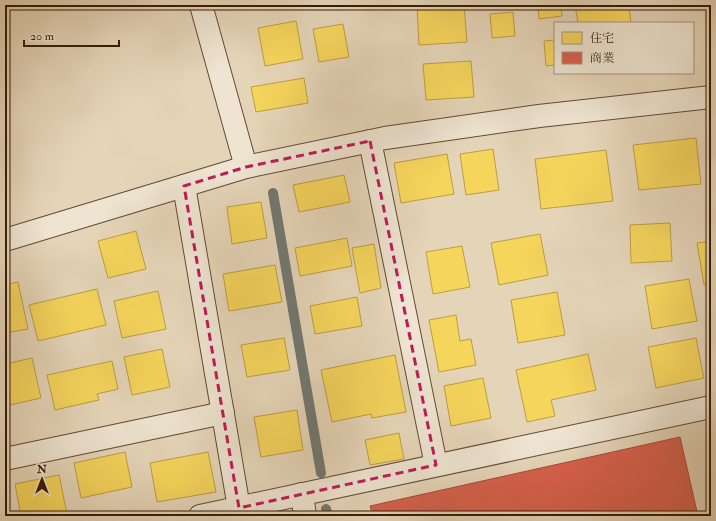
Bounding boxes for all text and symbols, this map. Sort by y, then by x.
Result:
scale bar [24,22,119,48]
legend [554,22,694,74]
text: 20 m [30,29,55,44]
text: 住宅 [590,31,614,46]
text: 商業 [590,51,614,66]
north arrow [22,459,62,499]
text: N [36,463,48,476]

